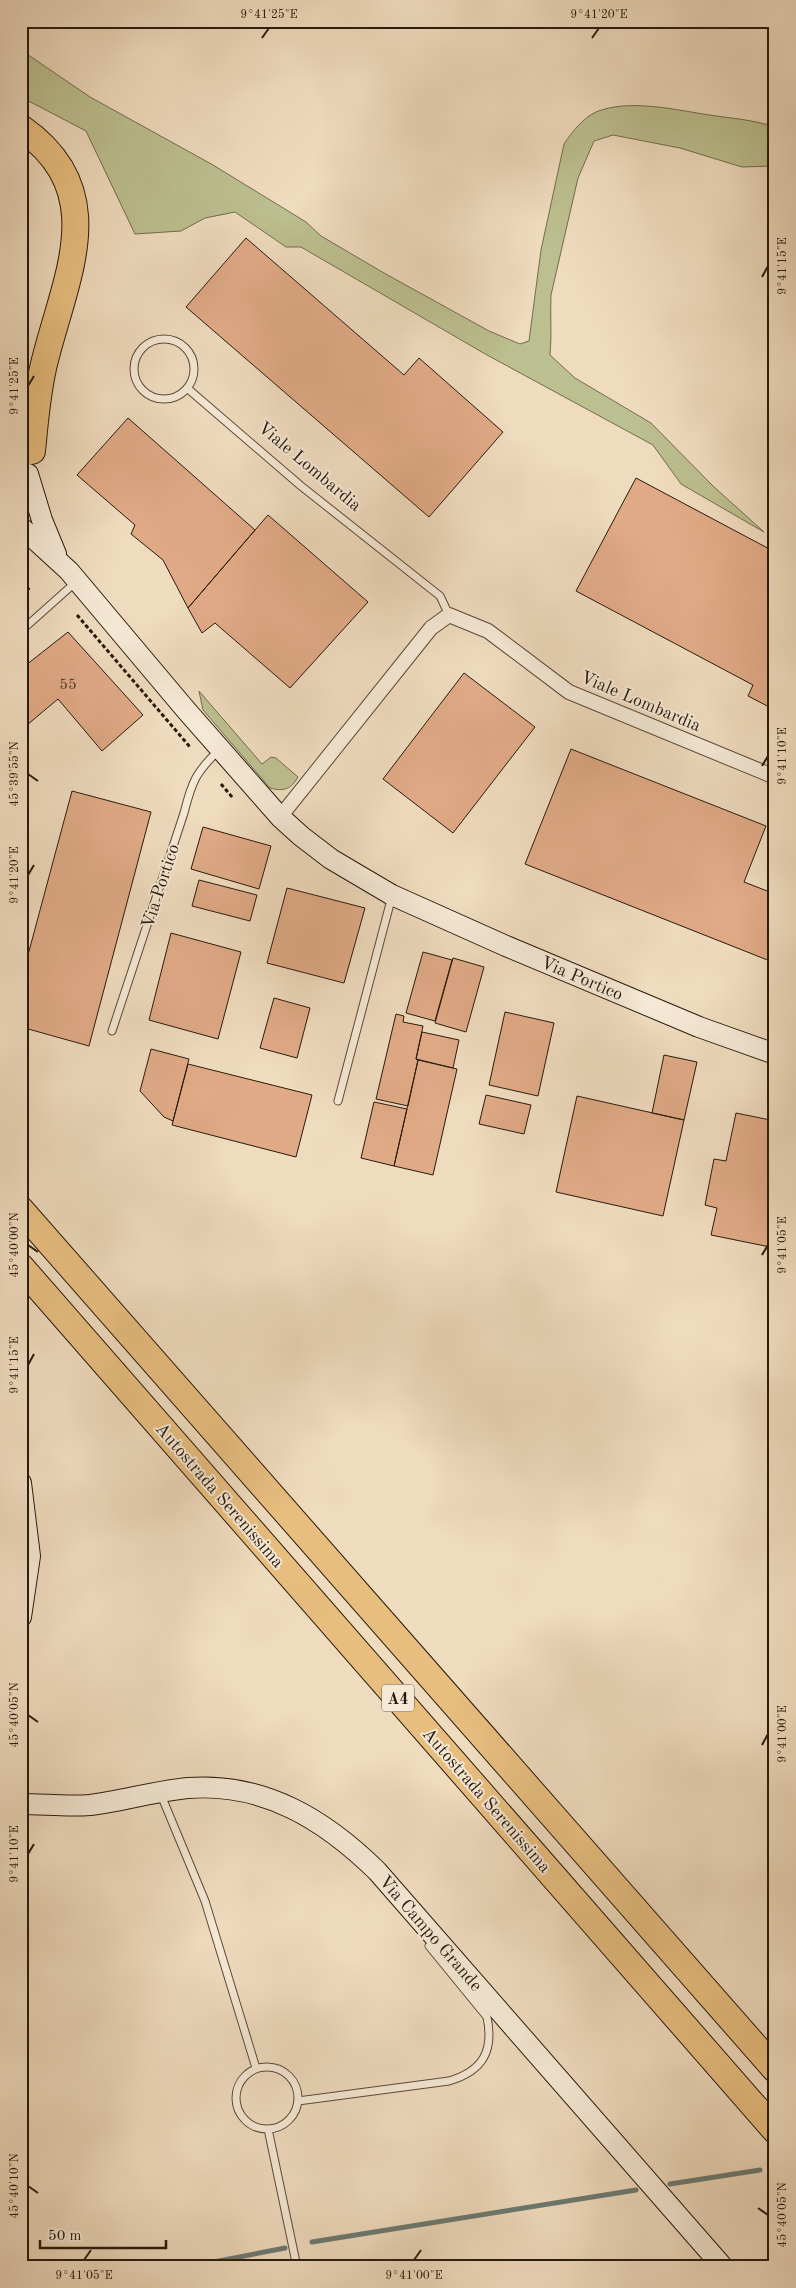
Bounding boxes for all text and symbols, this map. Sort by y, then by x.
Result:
text: 9°41'25"E [240,8,298,21]
text: 9°41'20"E [570,9,628,21]
text: 9°41'15"E [776,237,789,295]
text: 9°41'25"E [8,357,21,415]
street label: Viale Lombardia [254,418,365,515]
street label: Viale Lombardia [578,668,704,735]
house number: 55 [59,678,77,693]
text: 9°41'10"E [777,727,789,785]
text: 45°39'55"N [8,741,21,807]
street label: Via Portico [139,842,183,931]
text: 9°41'20"E [9,846,21,904]
street label: Via Portico [538,954,625,1004]
text: 45°40'00"N [8,1212,21,1278]
text: 9°41'05"E [776,1216,789,1274]
text: 9°41'15"E [8,1336,21,1394]
street label: Autostrada Serenissima [152,1420,287,1572]
text: 45°40'05"N [8,1682,21,1748]
road number: A4 [382,1685,414,1712]
text: 9°41'00"E [777,1705,789,1763]
street label: Autostrada Serenissima [419,1725,554,1877]
text: 9°41'10"E [9,1825,21,1883]
street label: Via Campo Grande [375,1872,485,1995]
text: 45°40'10"N [8,2153,21,2219]
text: 45°40'05"N [776,2182,789,2248]
scale bar [40,2218,166,2250]
text: 50 m [48,2229,82,2244]
text: 9°41'05"E [55,2269,113,2282]
text: 9°41'00"E [385,2270,443,2282]

